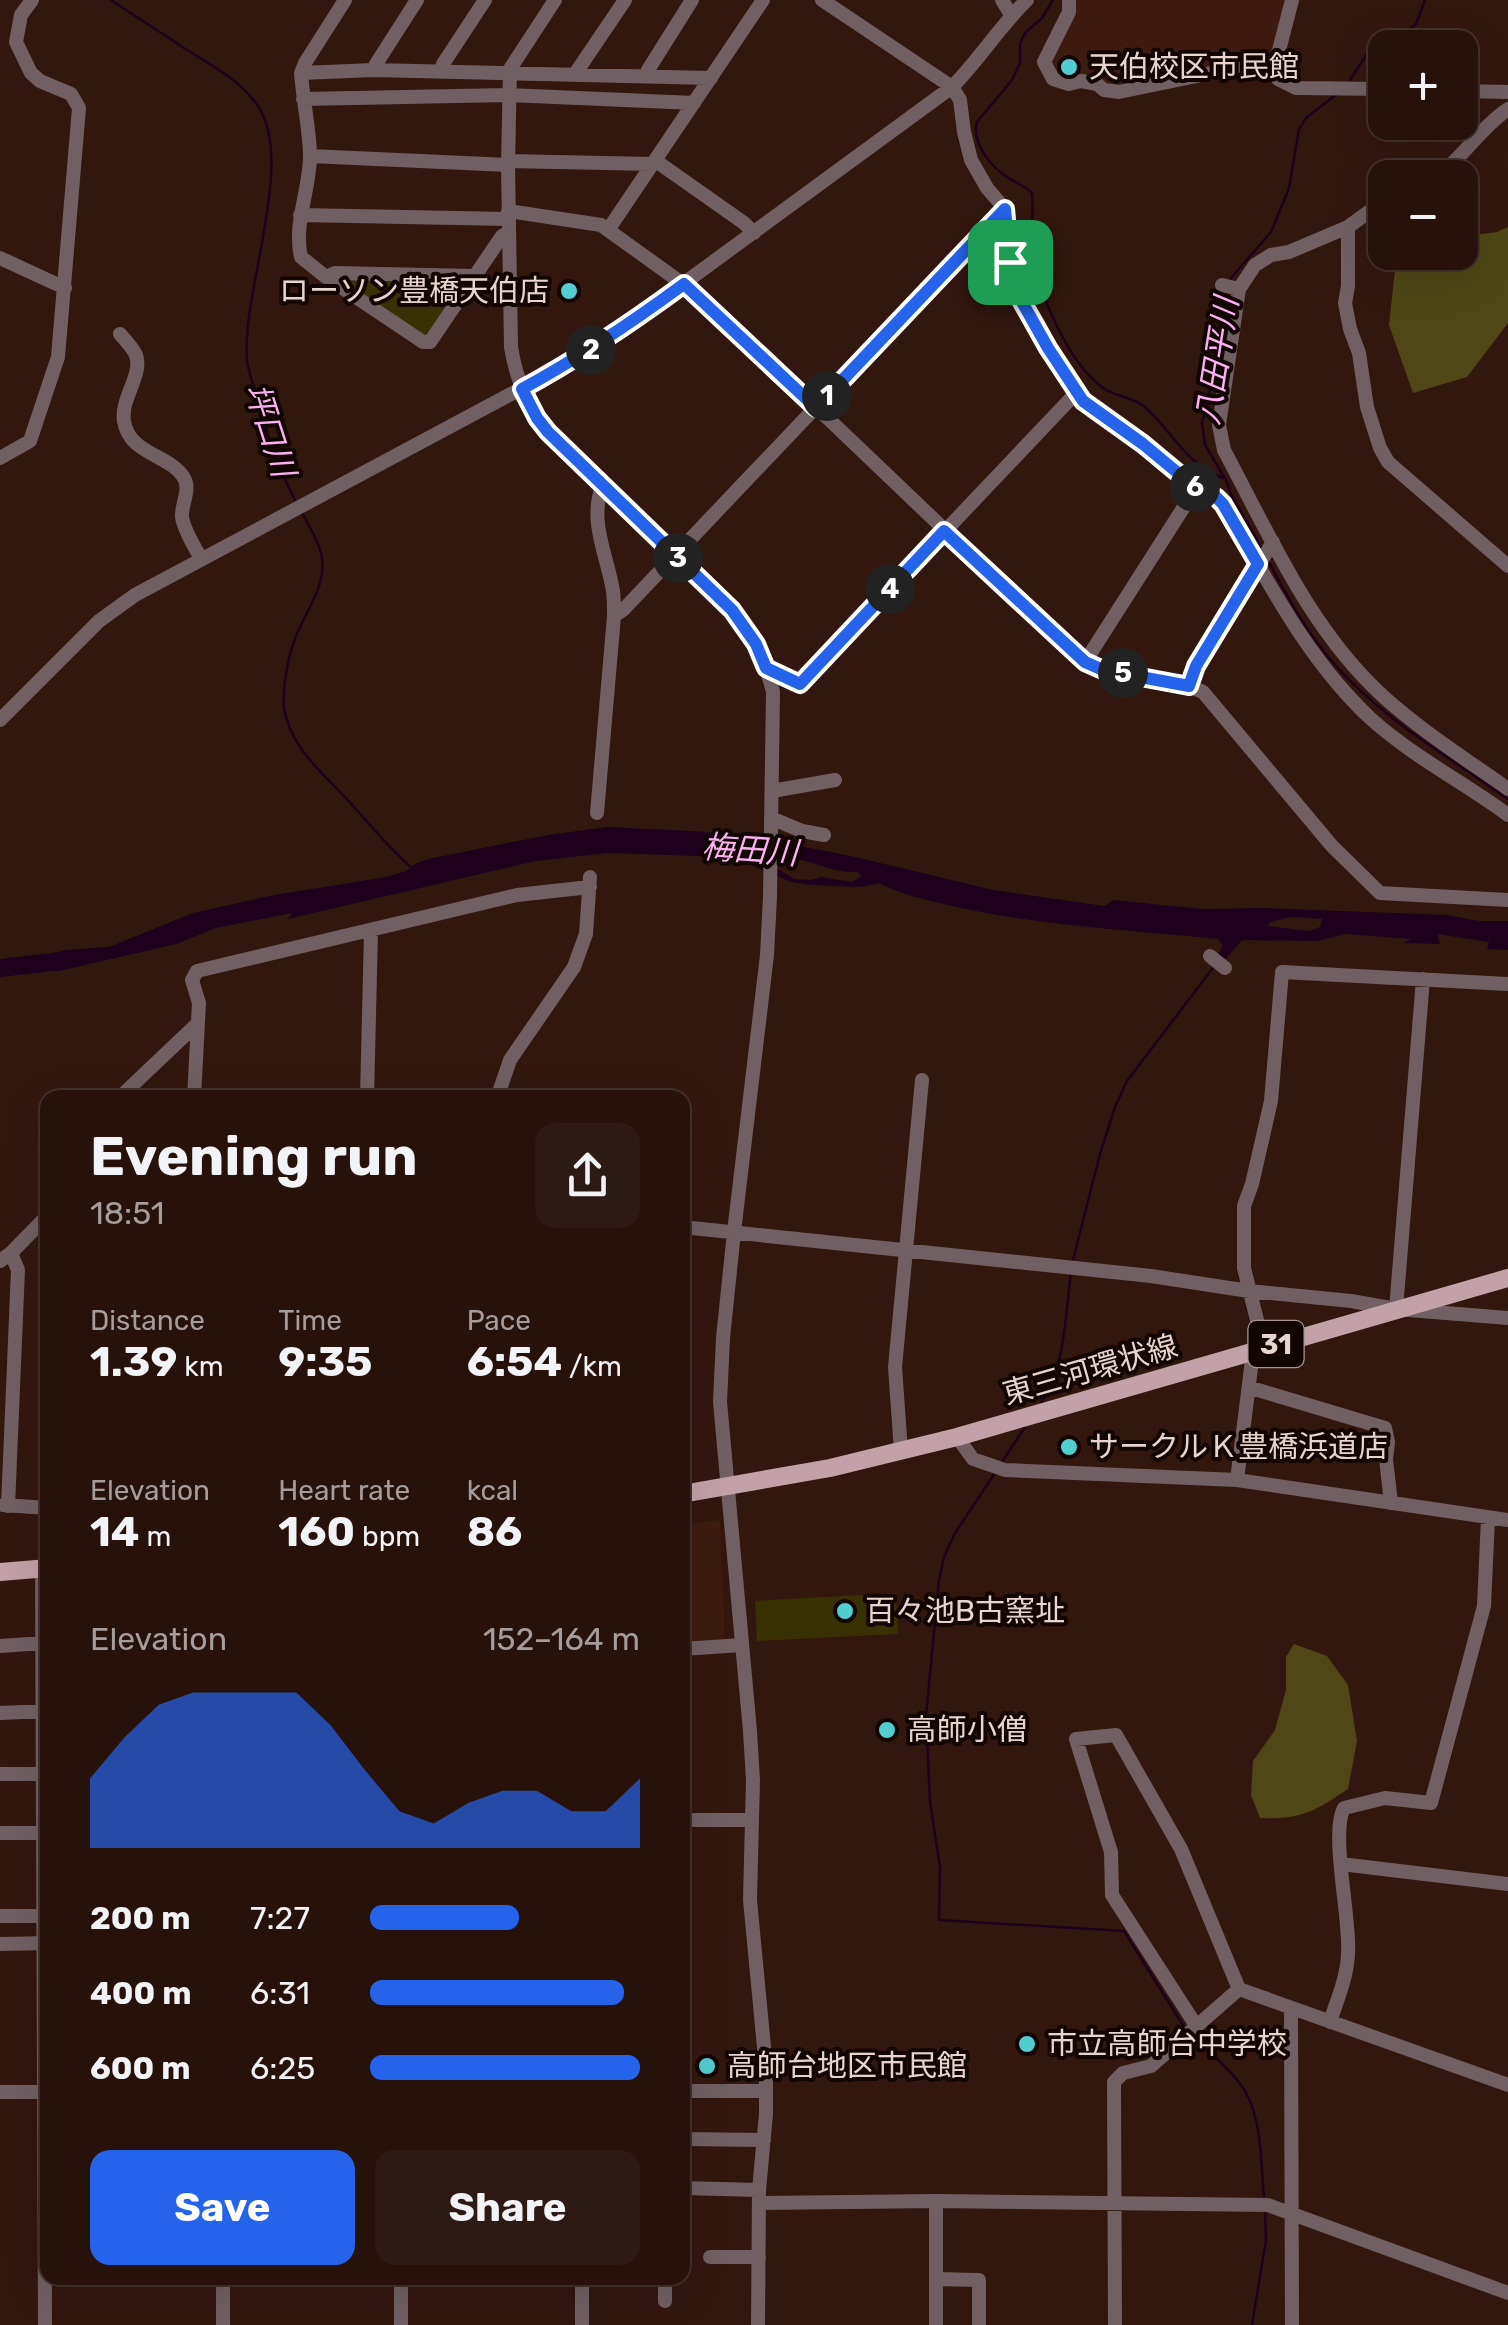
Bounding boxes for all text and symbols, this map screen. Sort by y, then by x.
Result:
map controls [1368,30,1478,270]
button: + [1368,30,1478,140]
place label: 天伯校区市民館 [1089,49,1299,85]
marker: 天伯校区市民館 [1058,56,1080,78]
button: − [1368,160,1478,270]
pin [968,220,1053,305]
icon: arrive [983,235,1038,290]
place label: ローソン豊橋天伯店 [279,273,549,309]
marker: ローソン豊橋天伯店 [558,280,580,302]
water label: 八田平川 [1188,292,1246,427]
pin: 2 [566,325,616,375]
text: 2 [582,333,600,366]
pin: 1 [802,371,852,421]
water label: 坪口川 [237,378,304,484]
text: 1 [820,379,834,412]
pin: 6 [1170,462,1220,512]
text: 6 [1186,470,1204,503]
pin: 3 [653,533,703,583]
text: 3 [669,541,687,574]
pin: 4 [865,564,915,614]
text: 4 [880,572,900,605]
pin: 5 [1098,648,1148,698]
text: 5 [1114,656,1132,689]
water label: 梅田川 [701,828,802,873]
button: share [535,1123,640,1228]
text: Evening run [90,1124,418,1189]
text: 18:51 [90,1194,164,1232]
text: Distance [90,1304,205,1337]
text: Time [278,1304,342,1337]
text: Pace [467,1304,531,1337]
road number: 31 [1248,1321,1304,1367]
street label: 東三河環状線 [999,1328,1181,1412]
text: 1.39 [90,1337,177,1387]
text: 9:35 [278,1337,372,1387]
text: 6:54 [467,1337,562,1387]
text: km [177,1350,224,1383]
text: /km [562,1350,622,1383]
place label: サークルＫ豊橋浜道店 [1089,1429,1388,1465]
marker: サークルＫ豊橋浜道店 [1058,1436,1080,1458]
text: Elevation [90,1474,210,1507]
text: Heart rate [278,1474,410,1507]
text: kcal [467,1474,518,1507]
text: 14 [90,1507,140,1557]
text: 160 [278,1507,355,1557]
text: 86 [467,1507,522,1557]
text: m [140,1520,171,1553]
text: bpm [355,1520,420,1553]
place label: 百々池B古窯址 [865,1593,1065,1629]
marker: 百々池B古窯址 [834,1600,856,1622]
text: Elevation [90,1620,227,1658]
text: 152–164 m [483,1620,640,1658]
place label: 高師小僧 [907,1712,1027,1748]
marker: 高師小僧 [876,1719,898,1741]
text: 200 m [90,1899,190,1937]
text: 7:27 [250,1899,310,1937]
text: 400 m [90,1974,192,2012]
text: 6:31 [250,1974,310,2012]
place label: 市立高師台中学校 [1047,2026,1287,2062]
marker: 市立高師台中学校 [1016,2033,1038,2055]
place label: 高師台地区市民館 [727,2048,967,2084]
text: 600 m [90,2049,190,2087]
text: 6:25 [250,2049,315,2087]
marker: 高師台地区市民館 [696,2055,718,2077]
button: Save [90,2150,355,2265]
button: Share [375,2150,640,2265]

